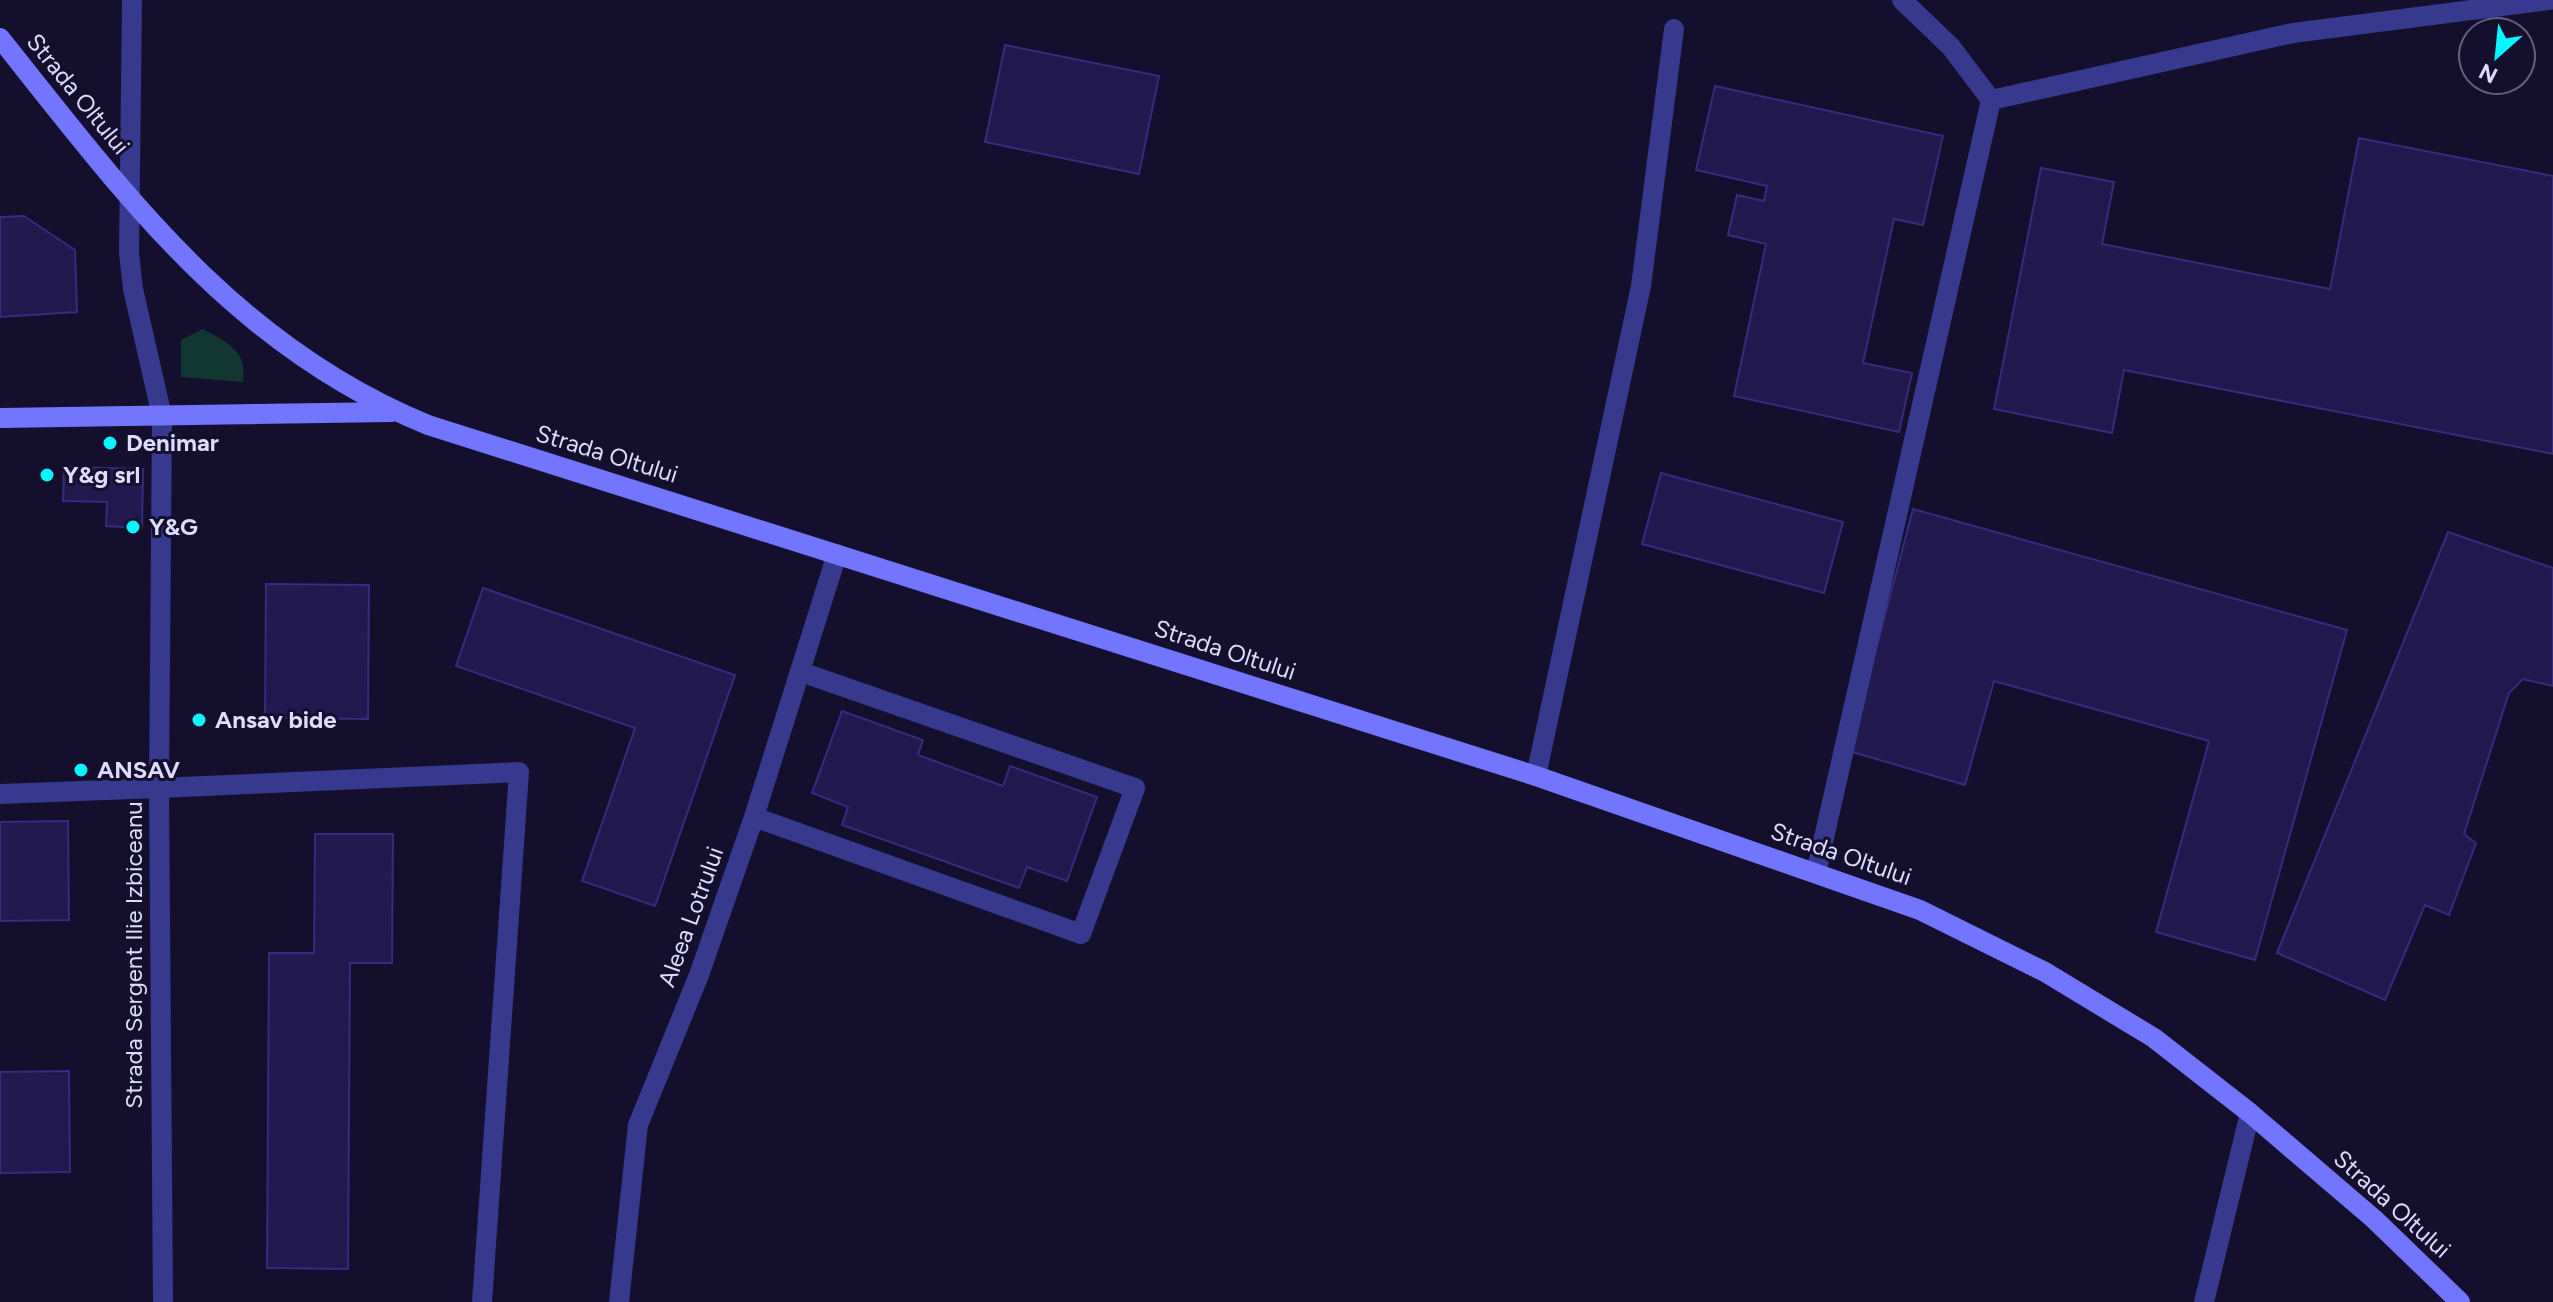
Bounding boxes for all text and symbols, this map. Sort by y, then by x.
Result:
north arrow [2457,16,2537,96]
street label: Strada Oltului [21,27,136,160]
text: N [2474,57,2502,89]
street label: Strada Oltului [533,418,682,489]
place label: Denimar [126,428,219,457]
marker: Denimar [101,434,119,452]
place label: Y&g srl [63,460,140,489]
marker: Y&g srl [38,466,56,484]
place label: Y&G [149,512,198,541]
marker: Y&G [124,518,142,536]
street label: Strada Oltului [1151,613,1300,686]
place label: Ansav bide [215,705,337,734]
marker: Ansav bide [190,711,208,729]
place label: ANSAV [97,755,181,784]
marker: ANSAV [72,761,90,779]
street label: Strada Sergent Ilie Izbiceanu [119,801,148,1109]
street label: Strada Oltului [1767,816,1915,891]
street label: Aleea Lotrului [652,843,729,991]
street label: Strada Oltului [2328,1144,2457,1264]

